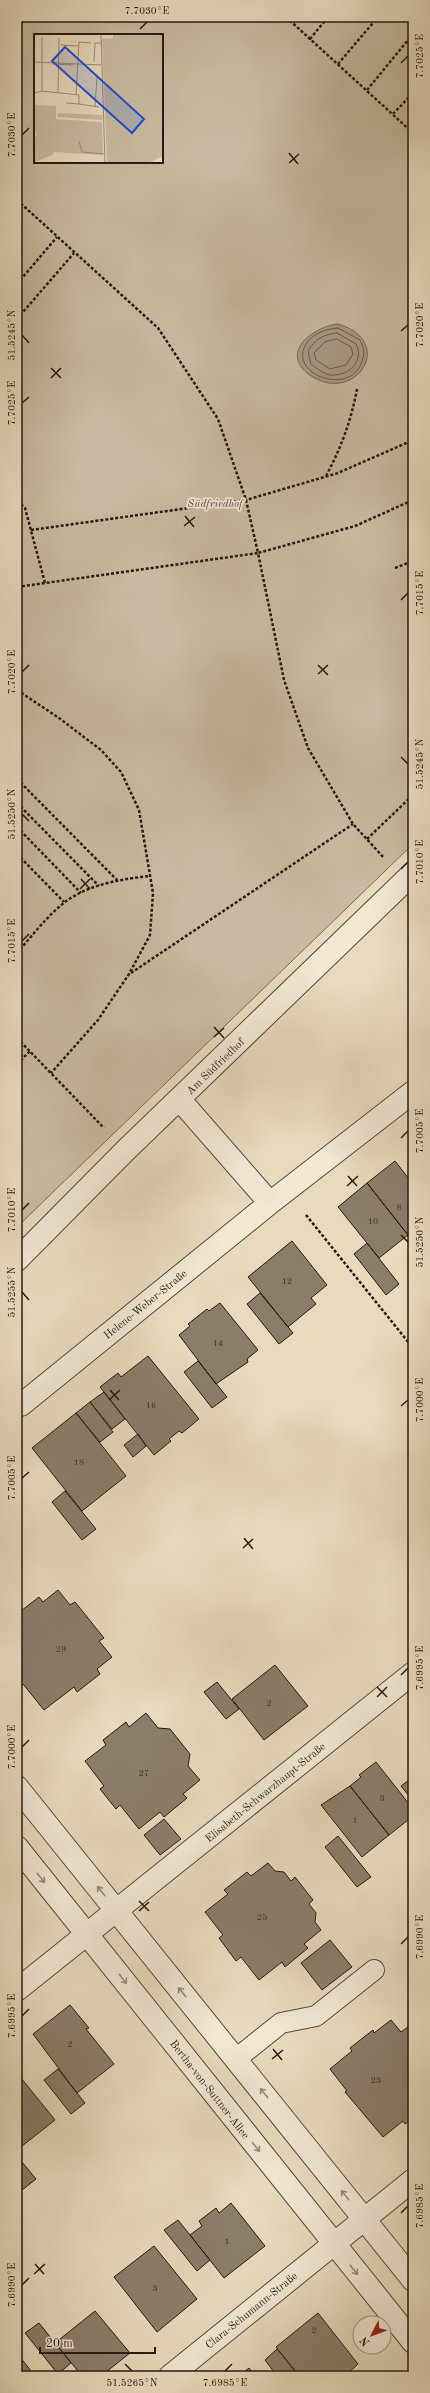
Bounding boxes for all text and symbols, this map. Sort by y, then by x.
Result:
text: 7.7030°E [125,6,169,16]
inset map [34,34,163,163]
text: 7.7025°E [415,34,425,78]
text: 7.7030°E [7,113,17,157]
text: 7.7020°E [415,303,425,347]
text: 51.5245°N [7,309,17,361]
text: 7.7025°E [7,381,17,425]
park label: Südfriedhof [187,499,245,510]
text: 7.7015°E [415,571,425,615]
text: 7.7020°E [7,650,17,694]
text: 51.5245°N [415,738,425,790]
text: 51.5250°N [7,788,17,840]
text: 7.7010°E [415,840,425,884]
text: 7.7015°E [7,919,17,963]
street label: Am Südfriedhof [185,1037,247,1097]
text: 7.7005°E [415,1109,425,1153]
text: 7.7010°E [7,1188,17,1232]
house number: 8 [396,1203,402,1212]
text: 51.5250°N [415,1216,425,1268]
house number: 10 [368,1217,378,1226]
text: 51.5255°N [7,1266,17,1318]
street label: Helene-Weber-Straße [102,1268,190,1342]
house number: 12 [282,1277,292,1286]
house number: 14 [213,1339,223,1348]
text: 7.7000°E [415,1378,425,1422]
house number: 16 [146,1401,156,1410]
text: 7.7005°E [7,1456,17,1500]
house number: 18 [74,1458,84,1467]
house number: 29 [56,1645,66,1654]
text: 7.6995°E [415,1646,425,1690]
house number: 2 [266,1699,272,1708]
text: 7.7000°E [7,1725,17,1769]
street label: Elisabeth-Schwarzhaupt-Straße [204,1741,328,1845]
house number: 27 [139,1769,149,1778]
house number: 3 [379,1794,385,1803]
house number: 1 [352,1816,358,1825]
one-way arrow [37,1872,46,1883]
one-way arrow [96,1885,105,1896]
house number: 25 [257,1913,267,1922]
text: 7.6990°E [415,1915,425,1959]
one-way arrow [118,1974,127,1984]
one-way arrow [178,1986,187,1997]
text: 7.6995°E [7,1994,17,2038]
street label: Bertha-von-Suttner-Allee [167,2039,251,2141]
house number: 2 [67,2040,73,2049]
house number: 23 [371,2076,381,2085]
one-way arrow [260,2088,268,2099]
one-way arrow [251,2141,260,2152]
text: 7.6985°E [415,2184,425,2228]
one-way arrow [341,2189,349,2200]
house number: 1 [224,2237,230,2246]
text: 7.6990°E [7,2263,17,2307]
one-way arrow [350,2265,359,2276]
street label: Clara-Schumann-Straße [204,2271,300,2352]
house number: 3 [152,2284,158,2293]
north arrow [352,2315,392,2355]
house number: 2 [311,2326,317,2335]
scale bar [40,2329,155,2355]
text: N [358,2333,373,2347]
text: 20 m [46,2338,73,2350]
text: 51.5265°N [106,2378,158,2388]
text: 7.6985°E [203,2378,247,2388]

